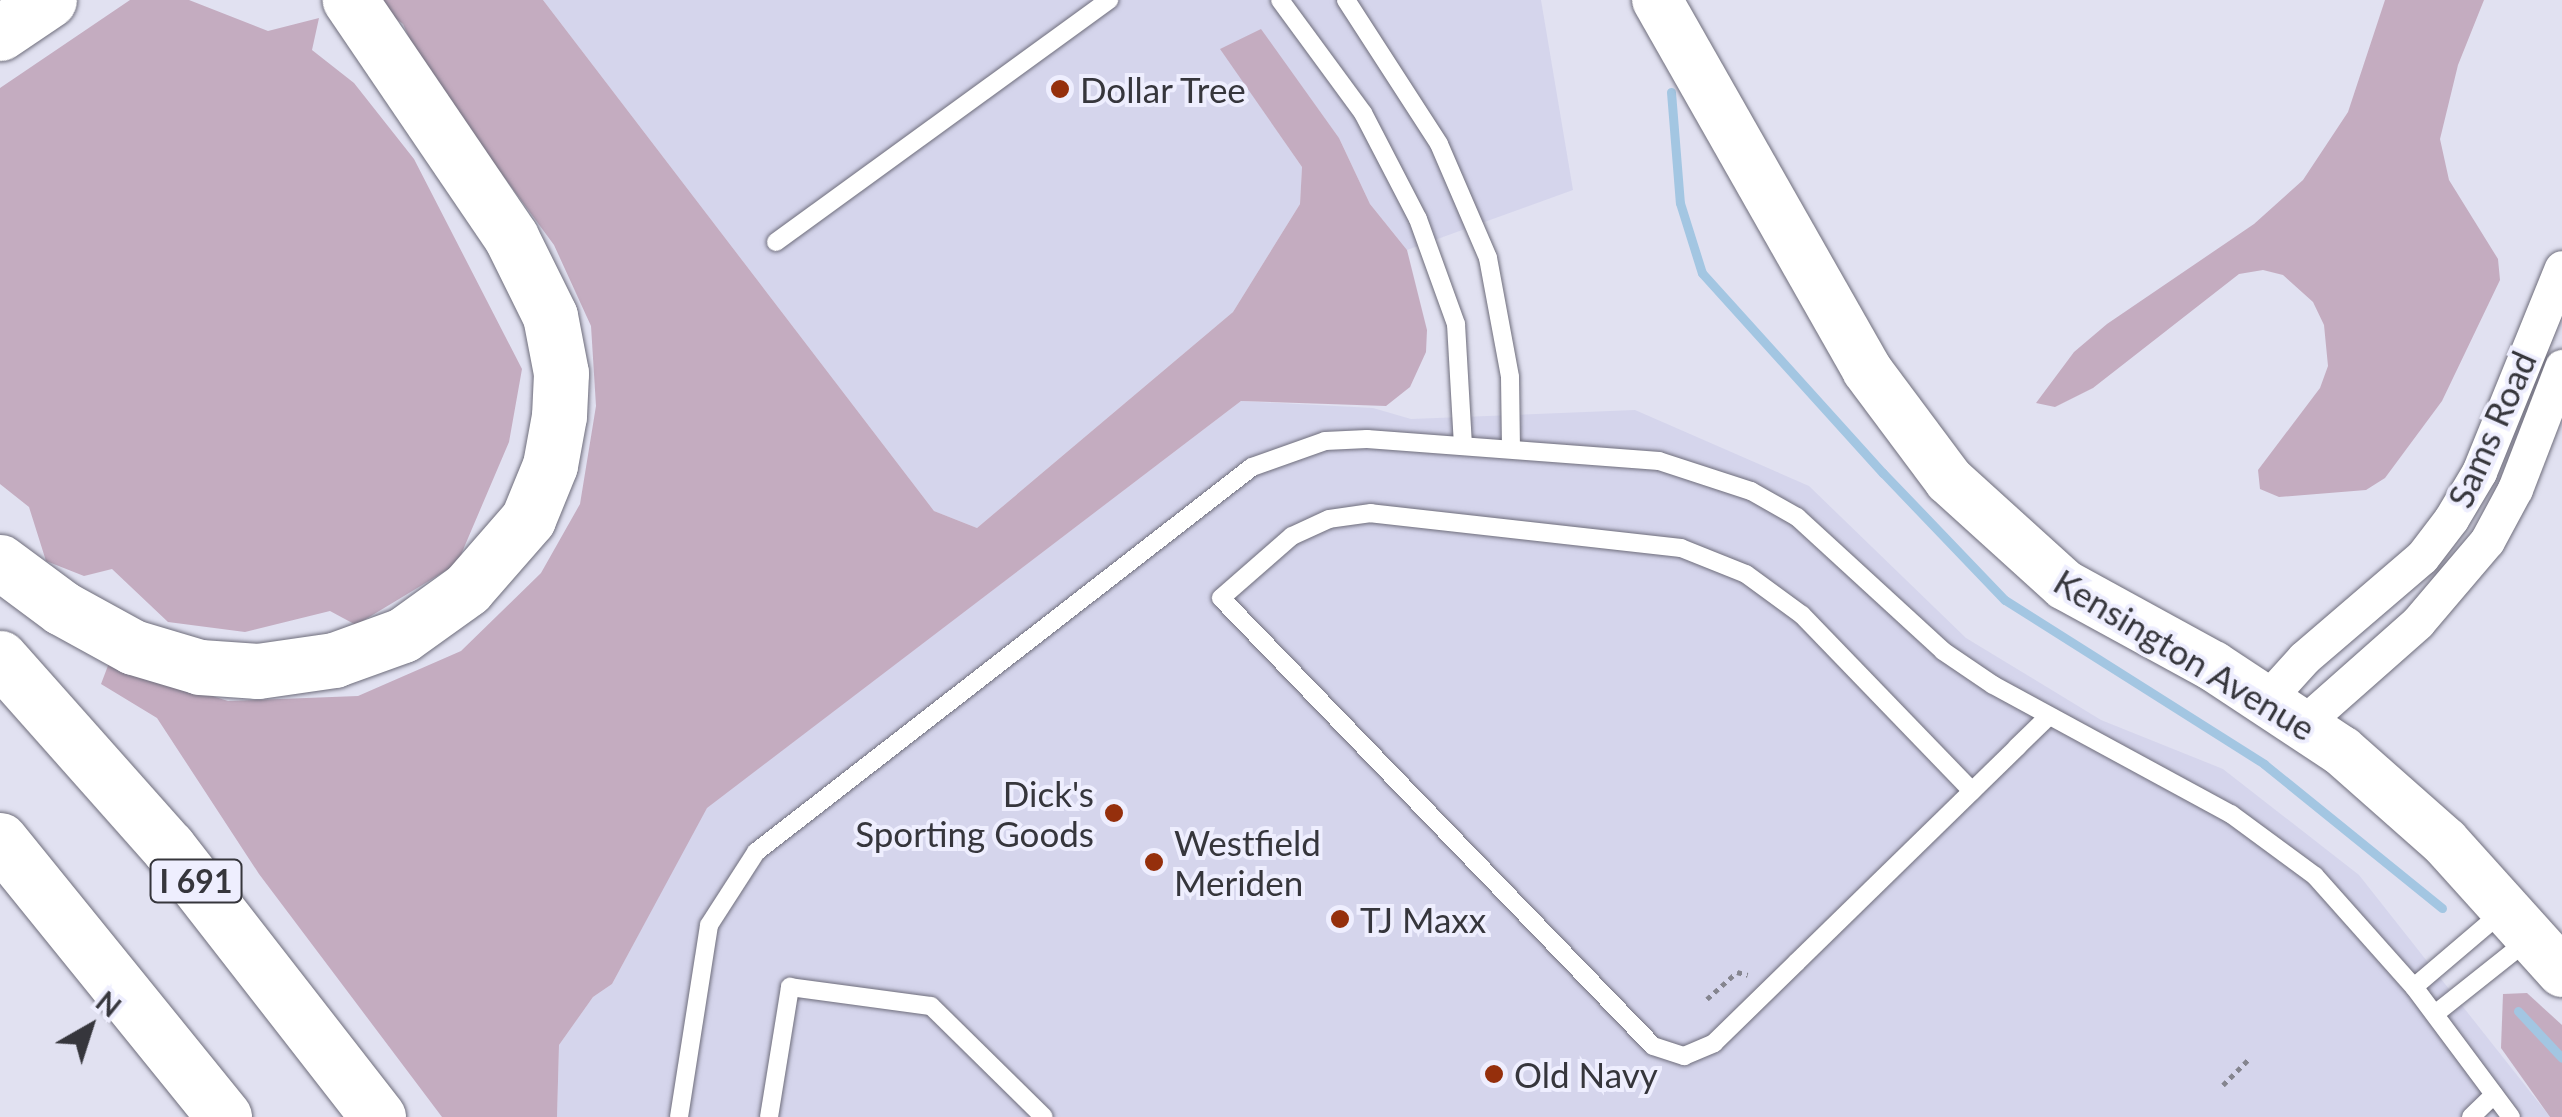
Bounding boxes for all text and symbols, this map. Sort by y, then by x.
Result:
place label: Dollar Tree [1080,68,1248,110]
marker: Dollar Tree [1049,78,1071,100]
street label: Sams Road [2438,344,2544,514]
street label: Kensington Avenue [2047,559,2323,749]
place label: Dick's Sporting Goods [855,772,1094,854]
marker: Dick's Sporting Goods [1103,802,1125,824]
place label: Westfield Meriden [1174,821,1321,903]
marker: Westfield Meriden [1143,851,1165,873]
road number: I 691 [148,854,244,908]
place label: TJ Maxx [1360,898,1486,940]
marker: TJ Maxx [1329,908,1351,930]
north arrow [40,977,140,1077]
text: N [90,984,128,1024]
place label: Old Navy [1514,1053,1658,1095]
marker: Old Navy [1483,1063,1505,1085]

